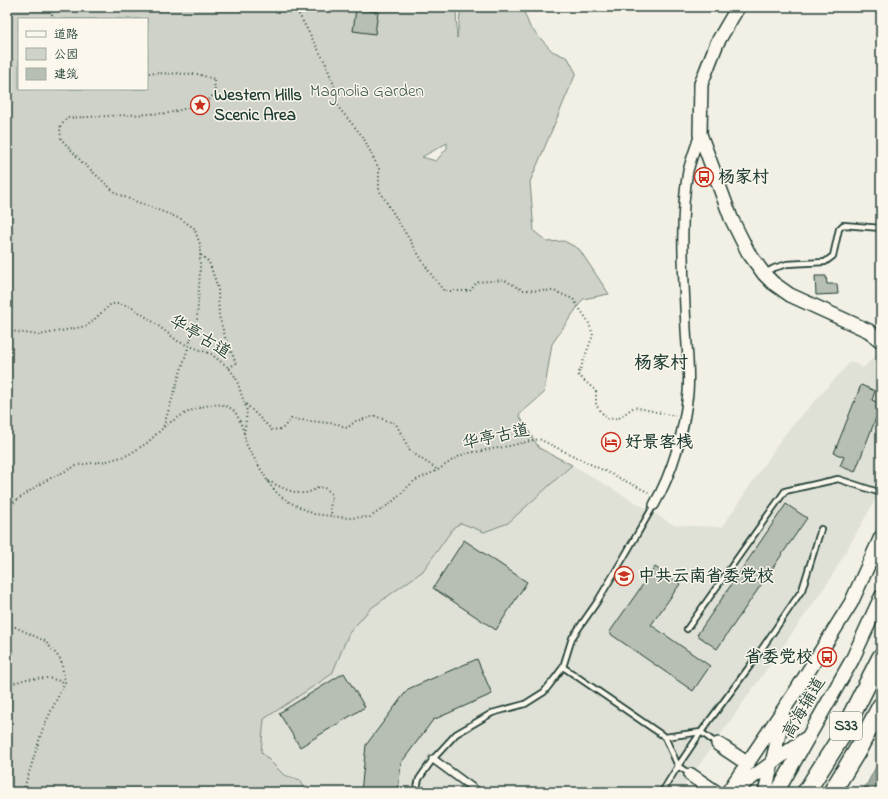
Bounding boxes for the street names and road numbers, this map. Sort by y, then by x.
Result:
street label: 华亭古道 [164,309,236,365]
street label: 华亭古道 [460,418,532,456]
street label: 高海辅道 [776,672,832,744]
road number: S33 [830,712,862,740]

